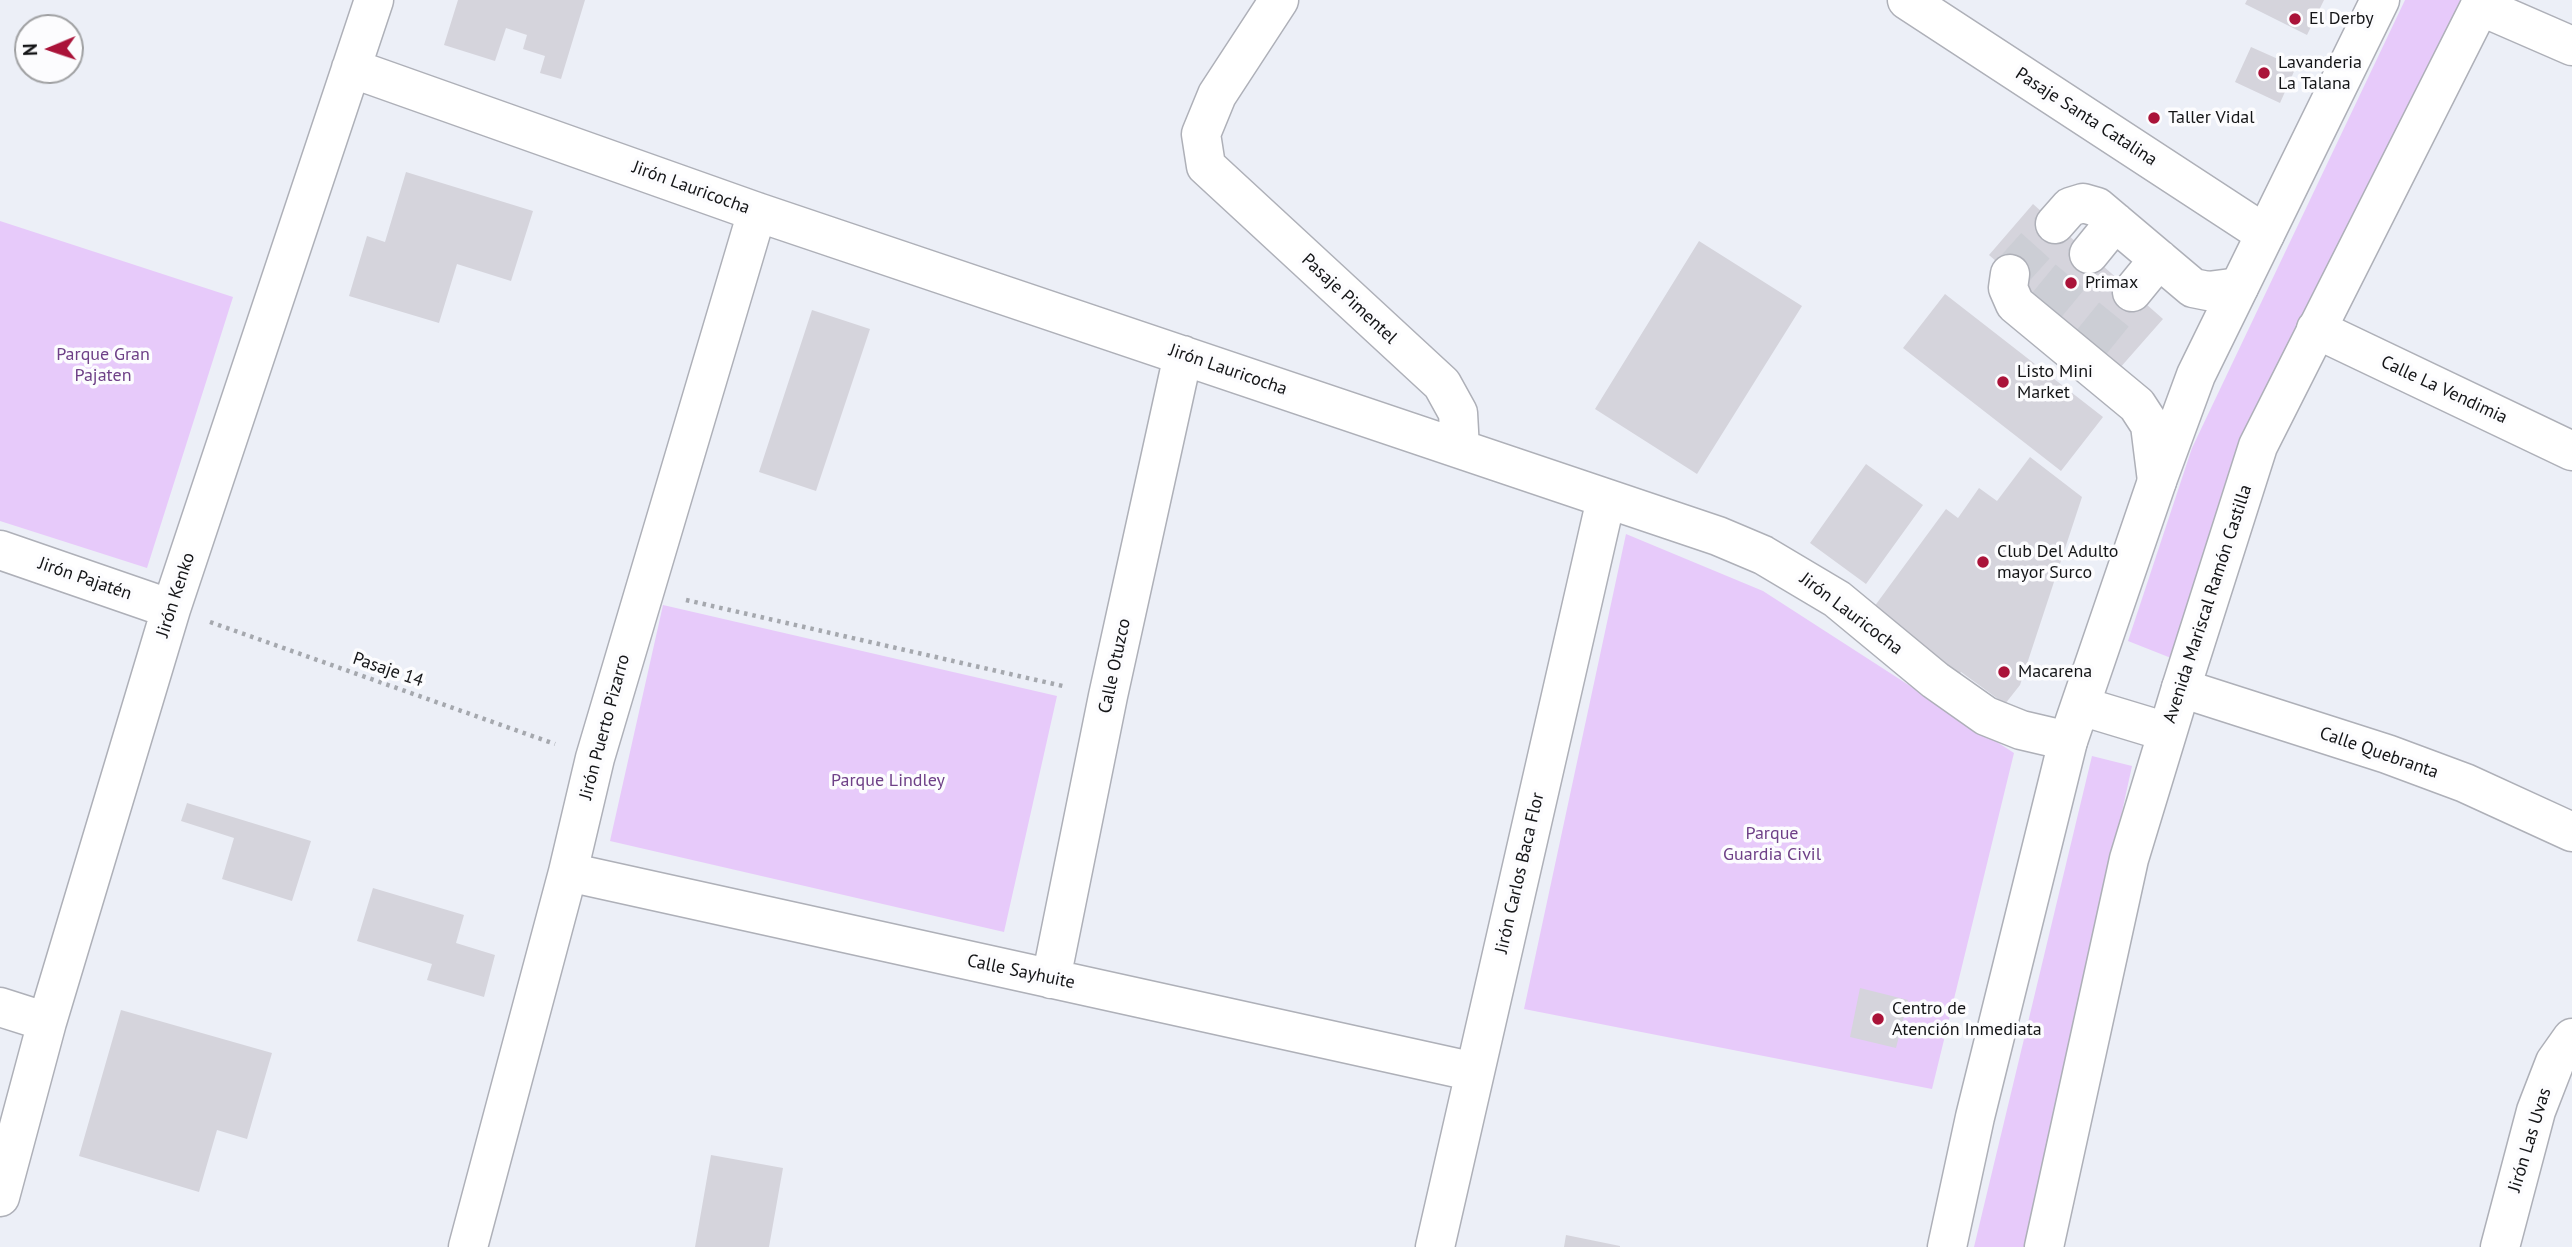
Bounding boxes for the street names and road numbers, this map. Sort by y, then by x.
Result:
street label: Pasaje Santa Catalina [2011,63,2161,171]
street label: Jirón Lauricocha [629,157,753,219]
street label: Pasaje Pimentel [1297,249,1401,349]
street label: Jirón Lauricocha [1166,340,1290,400]
street label: Calle La Vendimia [2377,351,2511,429]
street label: Avenida Mariscal Ramón Castilla [2159,482,2257,726]
street label: Jirón Kenko [152,550,200,640]
street label: Jirón Pajatén [35,553,135,605]
street label: Jirón Lauricocha [1795,568,1907,660]
street label: Calle Otuzco [1094,617,1136,715]
street label: Pasaje 14 [350,648,426,692]
street label: Jirón Puerto Pizarro [575,652,635,802]
street label: Calle Quebranta [2317,723,2441,783]
street label: Jirón Carlos Baca Flor [1491,790,1549,956]
street label: Calle Sayhuite [965,950,1077,994]
street label: Jirón Las Uvas [2504,1085,2556,1195]

